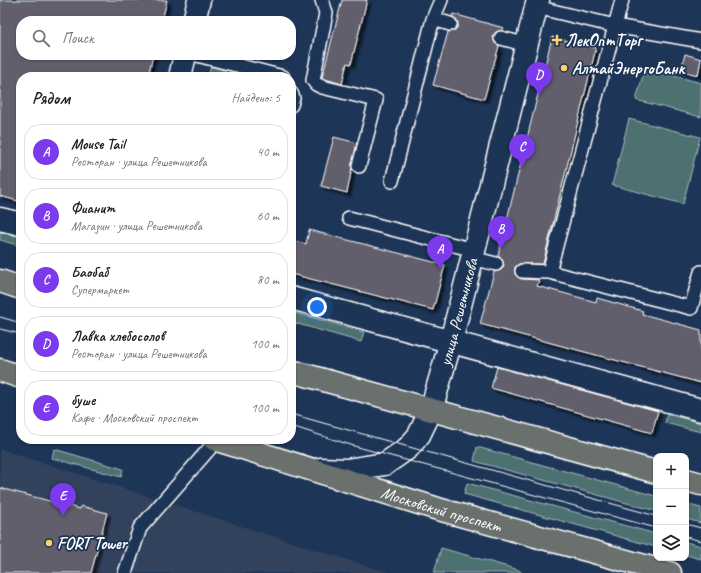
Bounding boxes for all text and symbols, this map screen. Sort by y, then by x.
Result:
search box [16,16,296,60]
icon: search [30,27,52,49]
text: Поиск [62,29,94,48]
place label: ЛекОптТорг [565,30,644,51]
marker: ЛекОптТорг [552,35,562,45]
place label: АлтайЭнергоБанк [572,58,686,79]
pin: D [526,62,552,95]
marker: АлтайЭнергоБанк [559,63,569,73]
text: Рядом [32,88,70,109]
text: Найдено: 5 [232,90,280,106]
pin: C [509,134,535,167]
text: Mouse Tail [71,135,125,154]
text: A [43,144,49,160]
text: 40 m [257,144,279,160]
text: Ресторан · улица Решетникова [71,154,207,170]
text: Фианит [71,199,115,218]
text: B [43,208,49,224]
text: 60 m [257,208,279,224]
pin: B [488,216,514,249]
text: Магазин · улица Решетникова [71,218,202,234]
pin: A [427,236,453,269]
street label: улица Решетникова [434,255,483,369]
text: Баобаб [71,263,108,282]
text: C [43,272,49,288]
text: 80 m [257,272,279,288]
text: Супермаркет [71,282,129,298]
your location [307,297,327,317]
text: Лавка хлебосолов [71,327,165,346]
text: D [42,336,50,352]
text: 100 m [251,336,279,352]
text: Ресторан · улица Решетникова [71,346,207,362]
text: буше [71,391,95,410]
text: E [43,400,49,416]
text: 100 m [251,400,279,416]
text: Кафе · Московский проспект [71,410,198,426]
map controls [653,453,689,561]
button: + [653,453,689,489]
street label: Московский проспект [379,481,505,537]
pin: E [50,483,76,516]
button: − [653,489,689,525]
button: layers [653,525,689,561]
place label: FORT Tower [57,533,129,554]
marker: FORT Tower [44,538,54,548]

